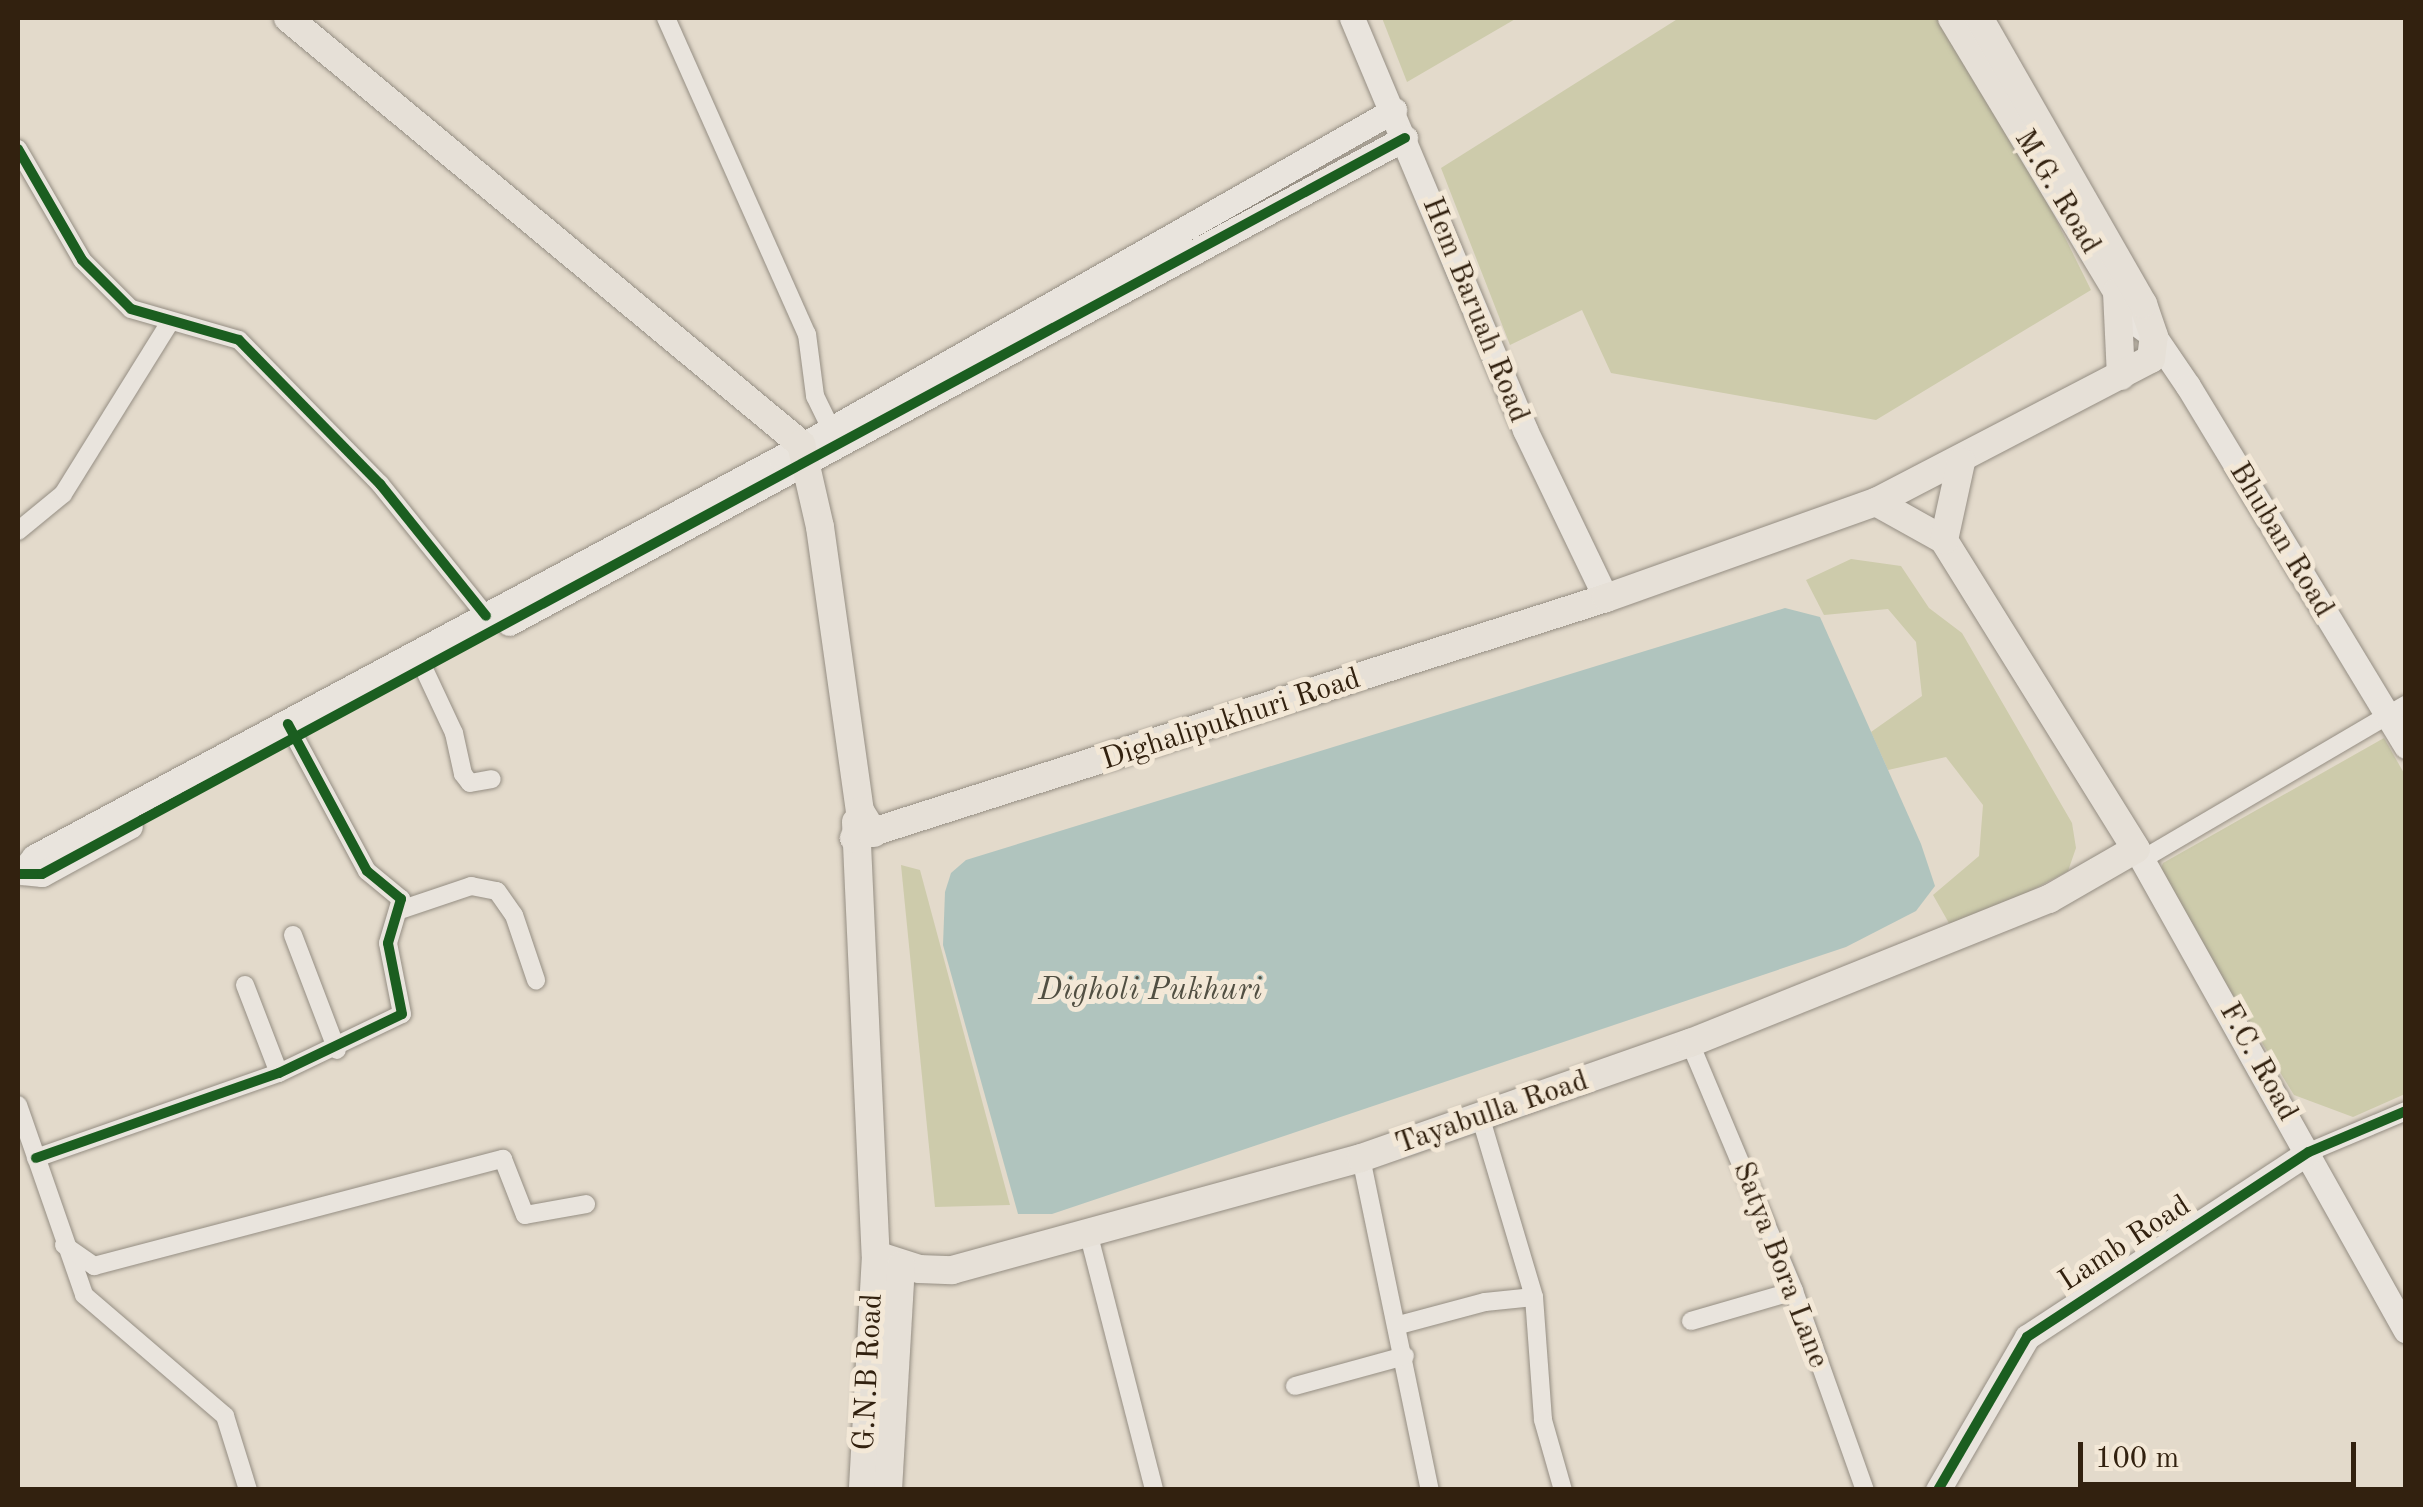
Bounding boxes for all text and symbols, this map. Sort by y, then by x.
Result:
street label: M.G. Road [2006,123,2108,261]
street label: Hem Baruah Road [1413,192,1537,428]
street label: Bhuban Road [2221,456,2341,624]
street label: Dighalipukhuri Road [1097,661,1365,779]
water label: Digholi Pukhuri [1038,972,1262,1010]
street label: F.C. Road [2211,996,2305,1128]
street label: Tayabulla Road [1391,1063,1593,1163]
street label: Satya Bora Lane [1724,1157,1836,1373]
street label: Lamb Road [2053,1188,2197,1300]
street label: G.N.B Road [847,1292,891,1452]
scale bar [2083,1422,2360,1484]
text: 100 m [2095,1444,2179,1474]

